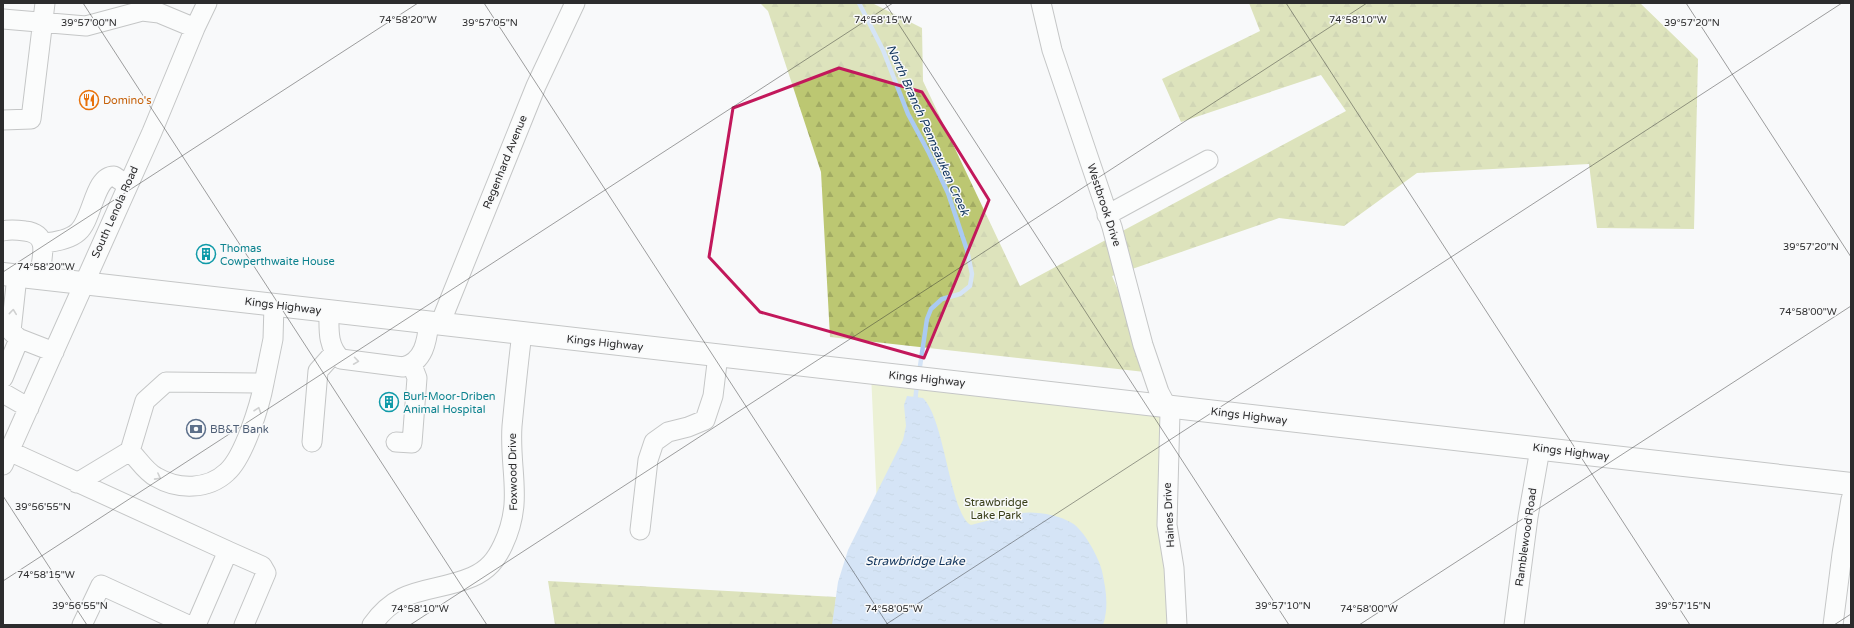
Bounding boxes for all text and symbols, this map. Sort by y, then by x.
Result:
text: 74°58'20"W [379,14,437,26]
text: 74°58'15"W [854,14,912,26]
text: 74°58'10"W [1329,14,1387,26]
text: 39°57'00"N [61,17,117,29]
text: 39°57'05"N [462,17,518,29]
text: 39°57'20"N [1664,17,1720,29]
water label: North Branch Pennsauken Creek [884,42,973,219]
restaurant icon: Domino's [78,89,100,111]
place label: Domino's [103,94,152,107]
street label: Regenhard Avenue [480,113,530,211]
street label: Westbrook Drive [1084,162,1124,248]
street label: South Lenola Road [89,164,141,260]
text: 39°57'20"N [1783,241,1839,253]
place label: Thomas Cowperthwaite House [220,242,335,268]
building icon: Thomas Cowperthwaite House [195,243,217,265]
text: 74°58'20"W [17,261,75,273]
street label: Kings Highway [244,295,322,317]
text: 74°58'00"W [1779,306,1837,318]
one-way arrow [9,309,18,315]
street label: Kings Highway [566,333,644,353]
one-way arrow [353,356,359,365]
street label: Kings Highway [888,369,966,389]
place label: Burl-Moor-Driben Animal Hospital [403,390,496,416]
building icon: Burl-Moor-Driben Animal Hospital [378,391,400,413]
street label: Kings Highway [1210,405,1288,427]
one-way arrow [253,407,261,414]
bank icon: BB&T Bank [185,418,207,440]
place label: BB&T Bank [210,423,269,436]
street label: Foxwood Drive [506,433,520,511]
street label: Kings Highway [1532,441,1610,463]
one-way arrow [154,473,161,480]
street label: Haines Drive [1161,482,1177,548]
street label: Ramblewood Road [1513,487,1539,587]
park label: Strawbridge Lake Park [964,496,1028,522]
text: 39°56'55"N [15,501,71,513]
water label: Strawbridge Lake [865,554,966,568]
text: 74°58'15"W [17,569,75,581]
text: 39°56'55"N [52,600,108,612]
text: 39°57'10"N [1255,600,1311,612]
text: 39°57'15"N [1655,600,1711,612]
text: 74°58'10"W [391,603,449,615]
text: 74°58'05"W [865,603,923,615]
text: 74°58'00"W [1340,603,1398,615]

